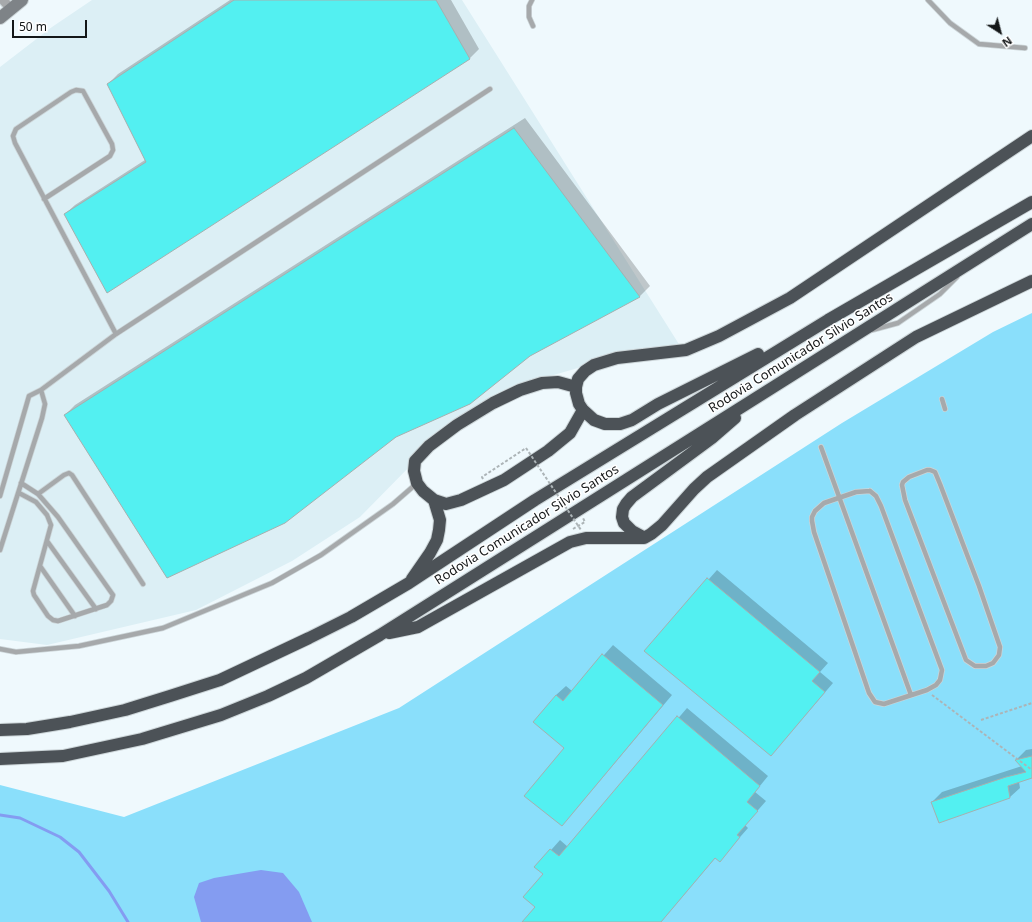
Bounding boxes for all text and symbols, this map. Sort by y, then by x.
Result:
scale bar [14,12,89,38]
north arrow [980,12,1020,52]
text: 50 m [19,18,47,35]
text: N [999,33,1015,51]
street label: Rodovia Comunicador Silvio Santos [706,290,896,416]
street label: Rodovia Comunicador Silvio Santos [432,462,622,588]

